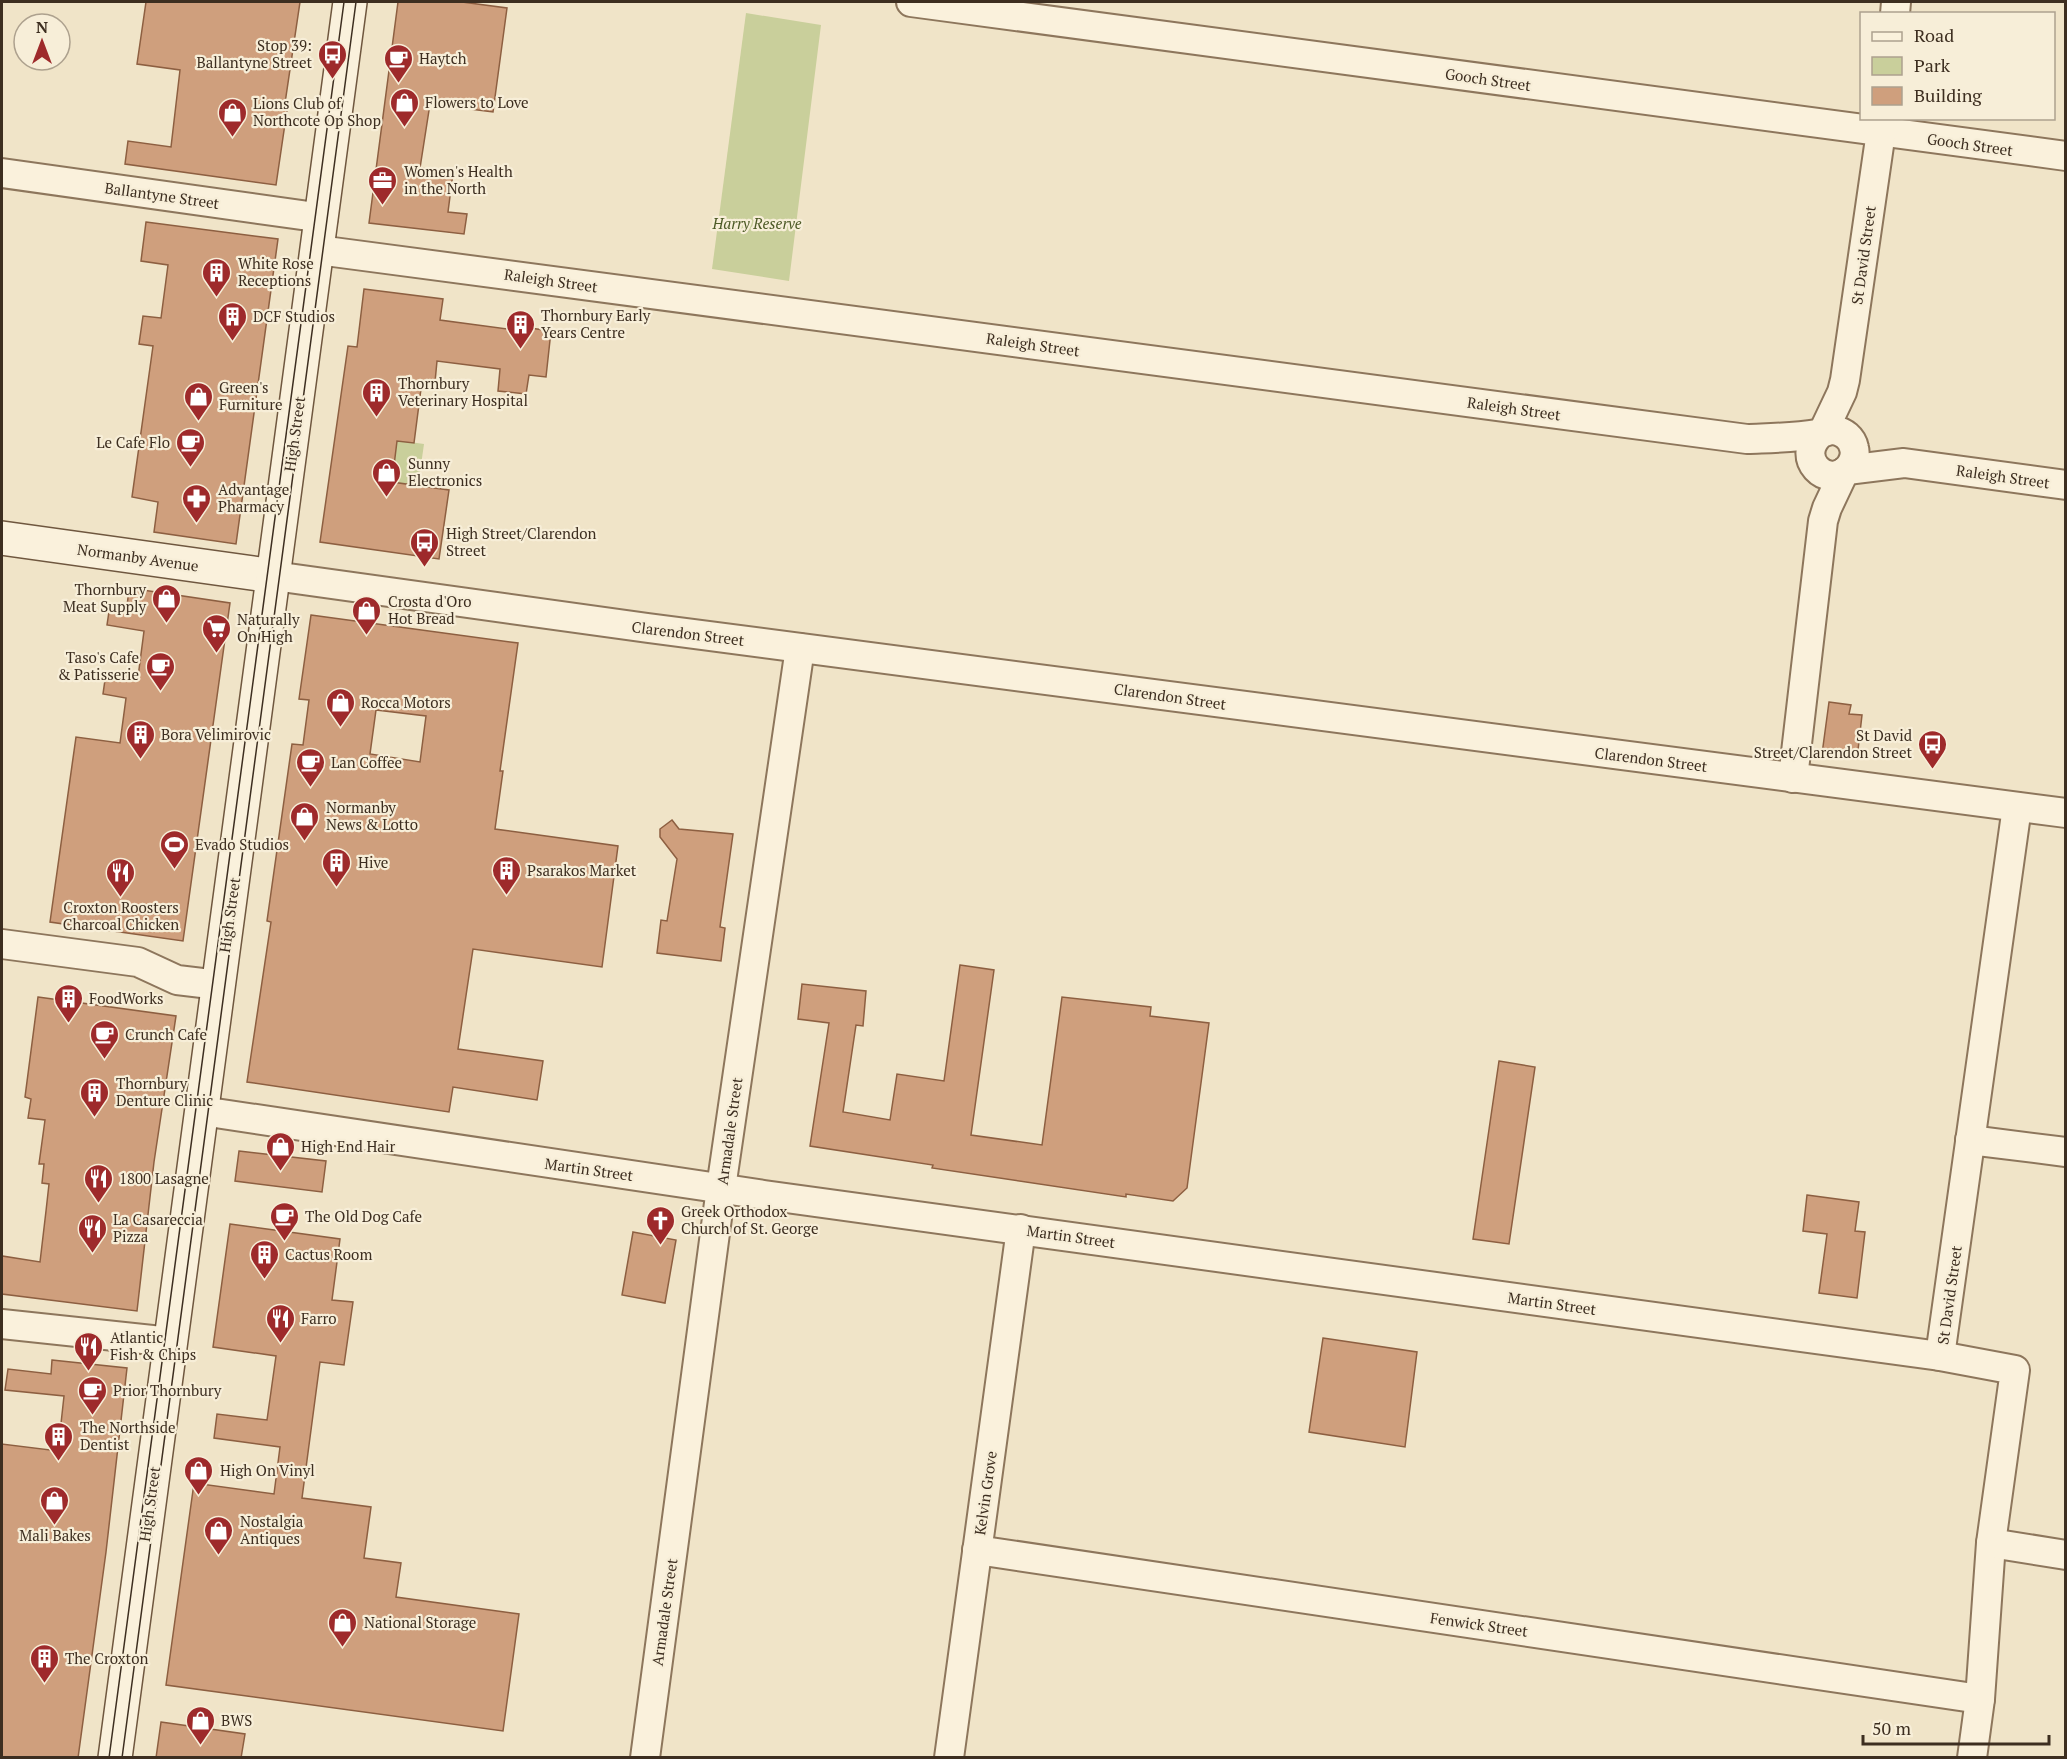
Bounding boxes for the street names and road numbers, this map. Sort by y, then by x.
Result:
street label: Gooch Street [1444,63,1533,95]
street label: Gooch Street [1926,128,2015,160]
street label: Ballantyne Street [103,177,221,213]
street label: St David Street [1846,204,1880,306]
street label: Raleigh Street [503,264,599,297]
street label: Raleigh Street [985,328,1081,361]
street label: Raleigh Street [1466,392,1562,425]
street label: High Street [279,395,309,473]
street label: Raleigh Street [1955,460,2051,493]
street label: Normanby Avenue [76,539,200,575]
street label: Clarendon Street [631,616,746,650]
street label: Clarendon Street [1113,678,1228,714]
street label: Clarendon Street [1594,742,1709,776]
street label: High Street [214,876,244,954]
street label: Armadale Street [712,1076,746,1186]
street label: Martin Street [544,1153,635,1185]
street label: Martin Street [1026,1220,1117,1252]
street label: St David Street [1932,1244,1966,1346]
street label: Martin Street [1507,1287,1598,1319]
street label: Kelvin Grove [969,1450,1001,1536]
street label: High Street [134,1465,164,1543]
street label: Armadale Street [647,1557,681,1667]
street label: Fenwick Street [1429,1607,1530,1641]

